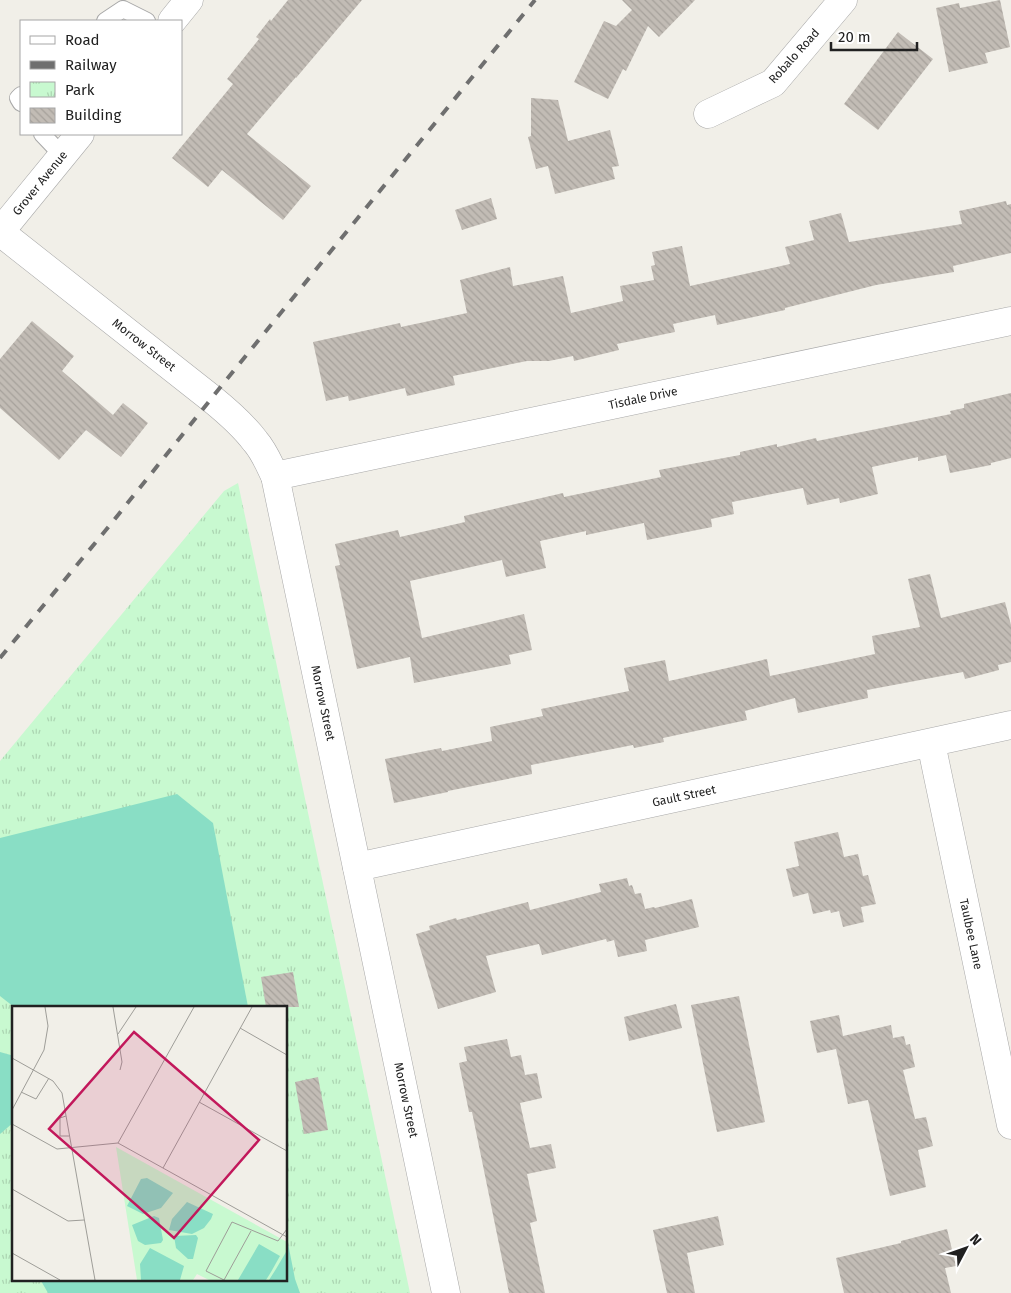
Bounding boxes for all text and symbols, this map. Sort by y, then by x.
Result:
legend [20,20,182,135]
scale bar [831,20,917,52]
street label: Robalo Road [766,26,822,86]
text: 20 m [838,28,871,46]
text: Road [65,31,100,49]
text: Railway [65,56,117,74]
text: Park [65,81,95,99]
text: Building [65,106,121,124]
street label: Grover Avenue [10,148,70,218]
street label: Morrow Street [110,316,179,375]
street label: Tisdale Drive [607,384,679,412]
street label: Morrow Street [308,664,338,743]
street label: Gault Street [651,782,718,810]
street label: Taulbee Lane [957,897,985,971]
inset map [12,1006,288,1280]
street label: Morrow Street [391,1061,421,1140]
north arrow [941,1223,991,1273]
text: N [966,1231,985,1249]

